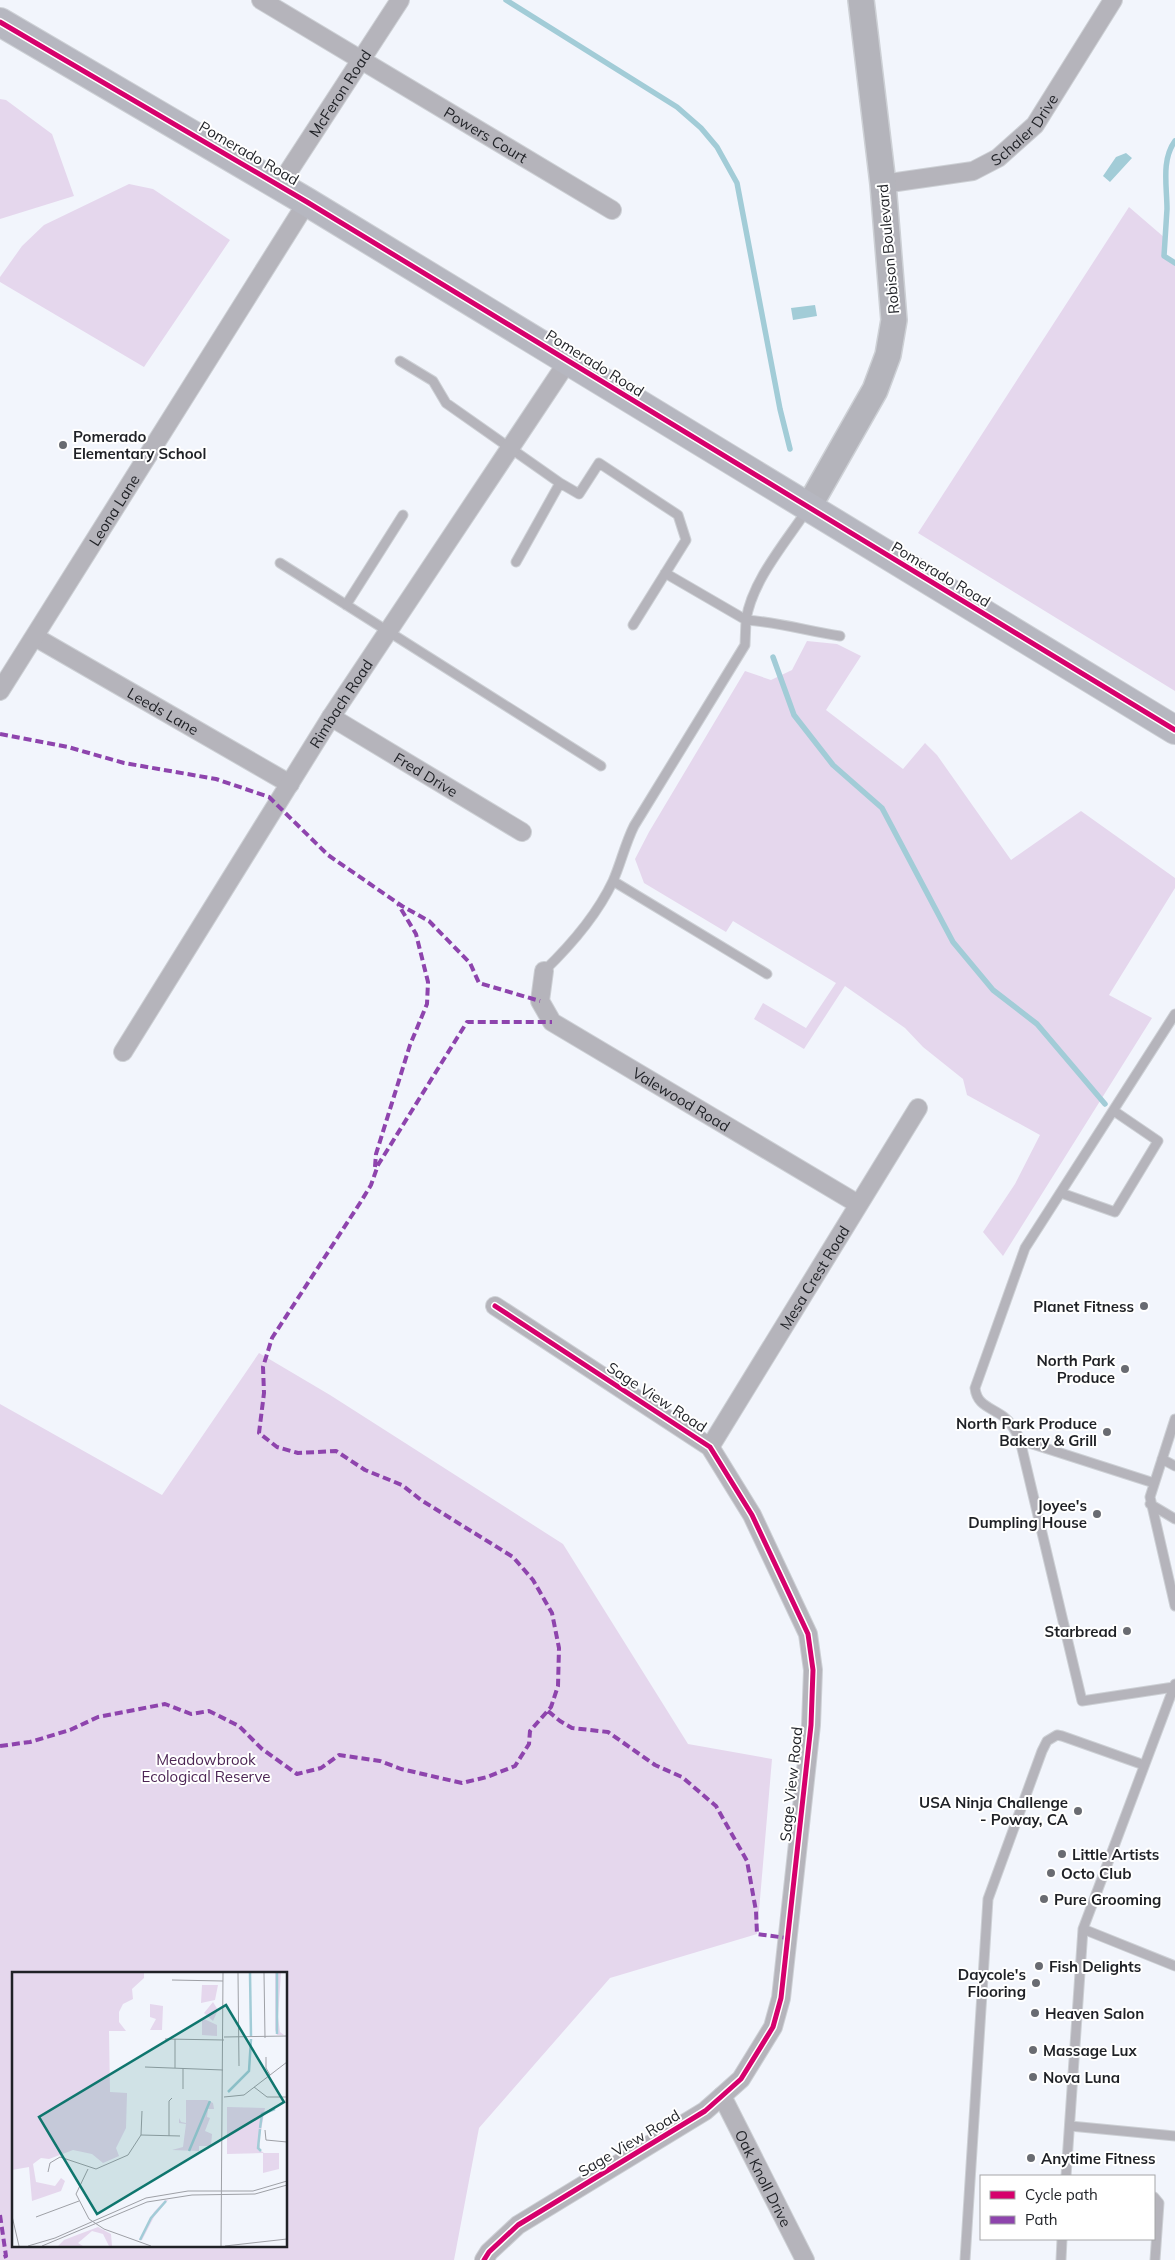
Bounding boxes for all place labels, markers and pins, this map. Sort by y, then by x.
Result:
place label: Pomerado Elementary School [73,427,206,463]
marker: Pomerado Elementary School [57,439,69,451]
place label: Planet Fitness [1033,1297,1134,1316]
marker: Planet Fitness [1138,1300,1150,1312]
place label: North Park Produce [1037,1351,1116,1387]
marker: North Park Produce [1119,1363,1131,1375]
place label: North Park Produce Bakery & Grill [956,1414,1097,1450]
marker: North Park Produce Bakery & Grill [1101,1426,1113,1438]
place label: Joyee's Dumpling House [968,1496,1087,1532]
marker: Joyee's Dumpling House [1091,1508,1103,1520]
place label: Starbread [1045,1622,1117,1641]
marker: Starbread [1121,1625,1133,1637]
place label: USA Ninja Challenge - Poway, CA [919,1793,1069,1829]
marker: USA Ninja Challenge - Poway, CA [1072,1805,1084,1817]
place label: Little Artists [1072,1845,1159,1864]
marker: Little Artists [1056,1848,1068,1860]
place label: Octo Club [1061,1864,1131,1883]
marker: Octo Club [1045,1867,1057,1879]
place label: Pure Grooming [1054,1890,1161,1909]
marker: Pure Grooming [1038,1893,1050,1905]
place label: Fish Delights [1049,1957,1141,1976]
marker: Fish Delights [1033,1960,1045,1972]
place label: Daycole's Flooring [958,1965,1026,2001]
marker: Daycole's Flooring [1030,1977,1042,1989]
place label: Heaven Salon [1045,2004,1144,2023]
marker: Heaven Salon [1029,2007,1041,2019]
place label: Massage Lux [1043,2041,1138,2060]
marker: Massage Lux [1027,2044,1039,2056]
place label: Nova Luna [1043,2068,1120,2087]
marker: Nova Luna [1027,2071,1039,2083]
place label: Anytime Fitness [1041,2149,1155,2168]
marker: Anytime Fitness [1025,2152,1037,2164]

